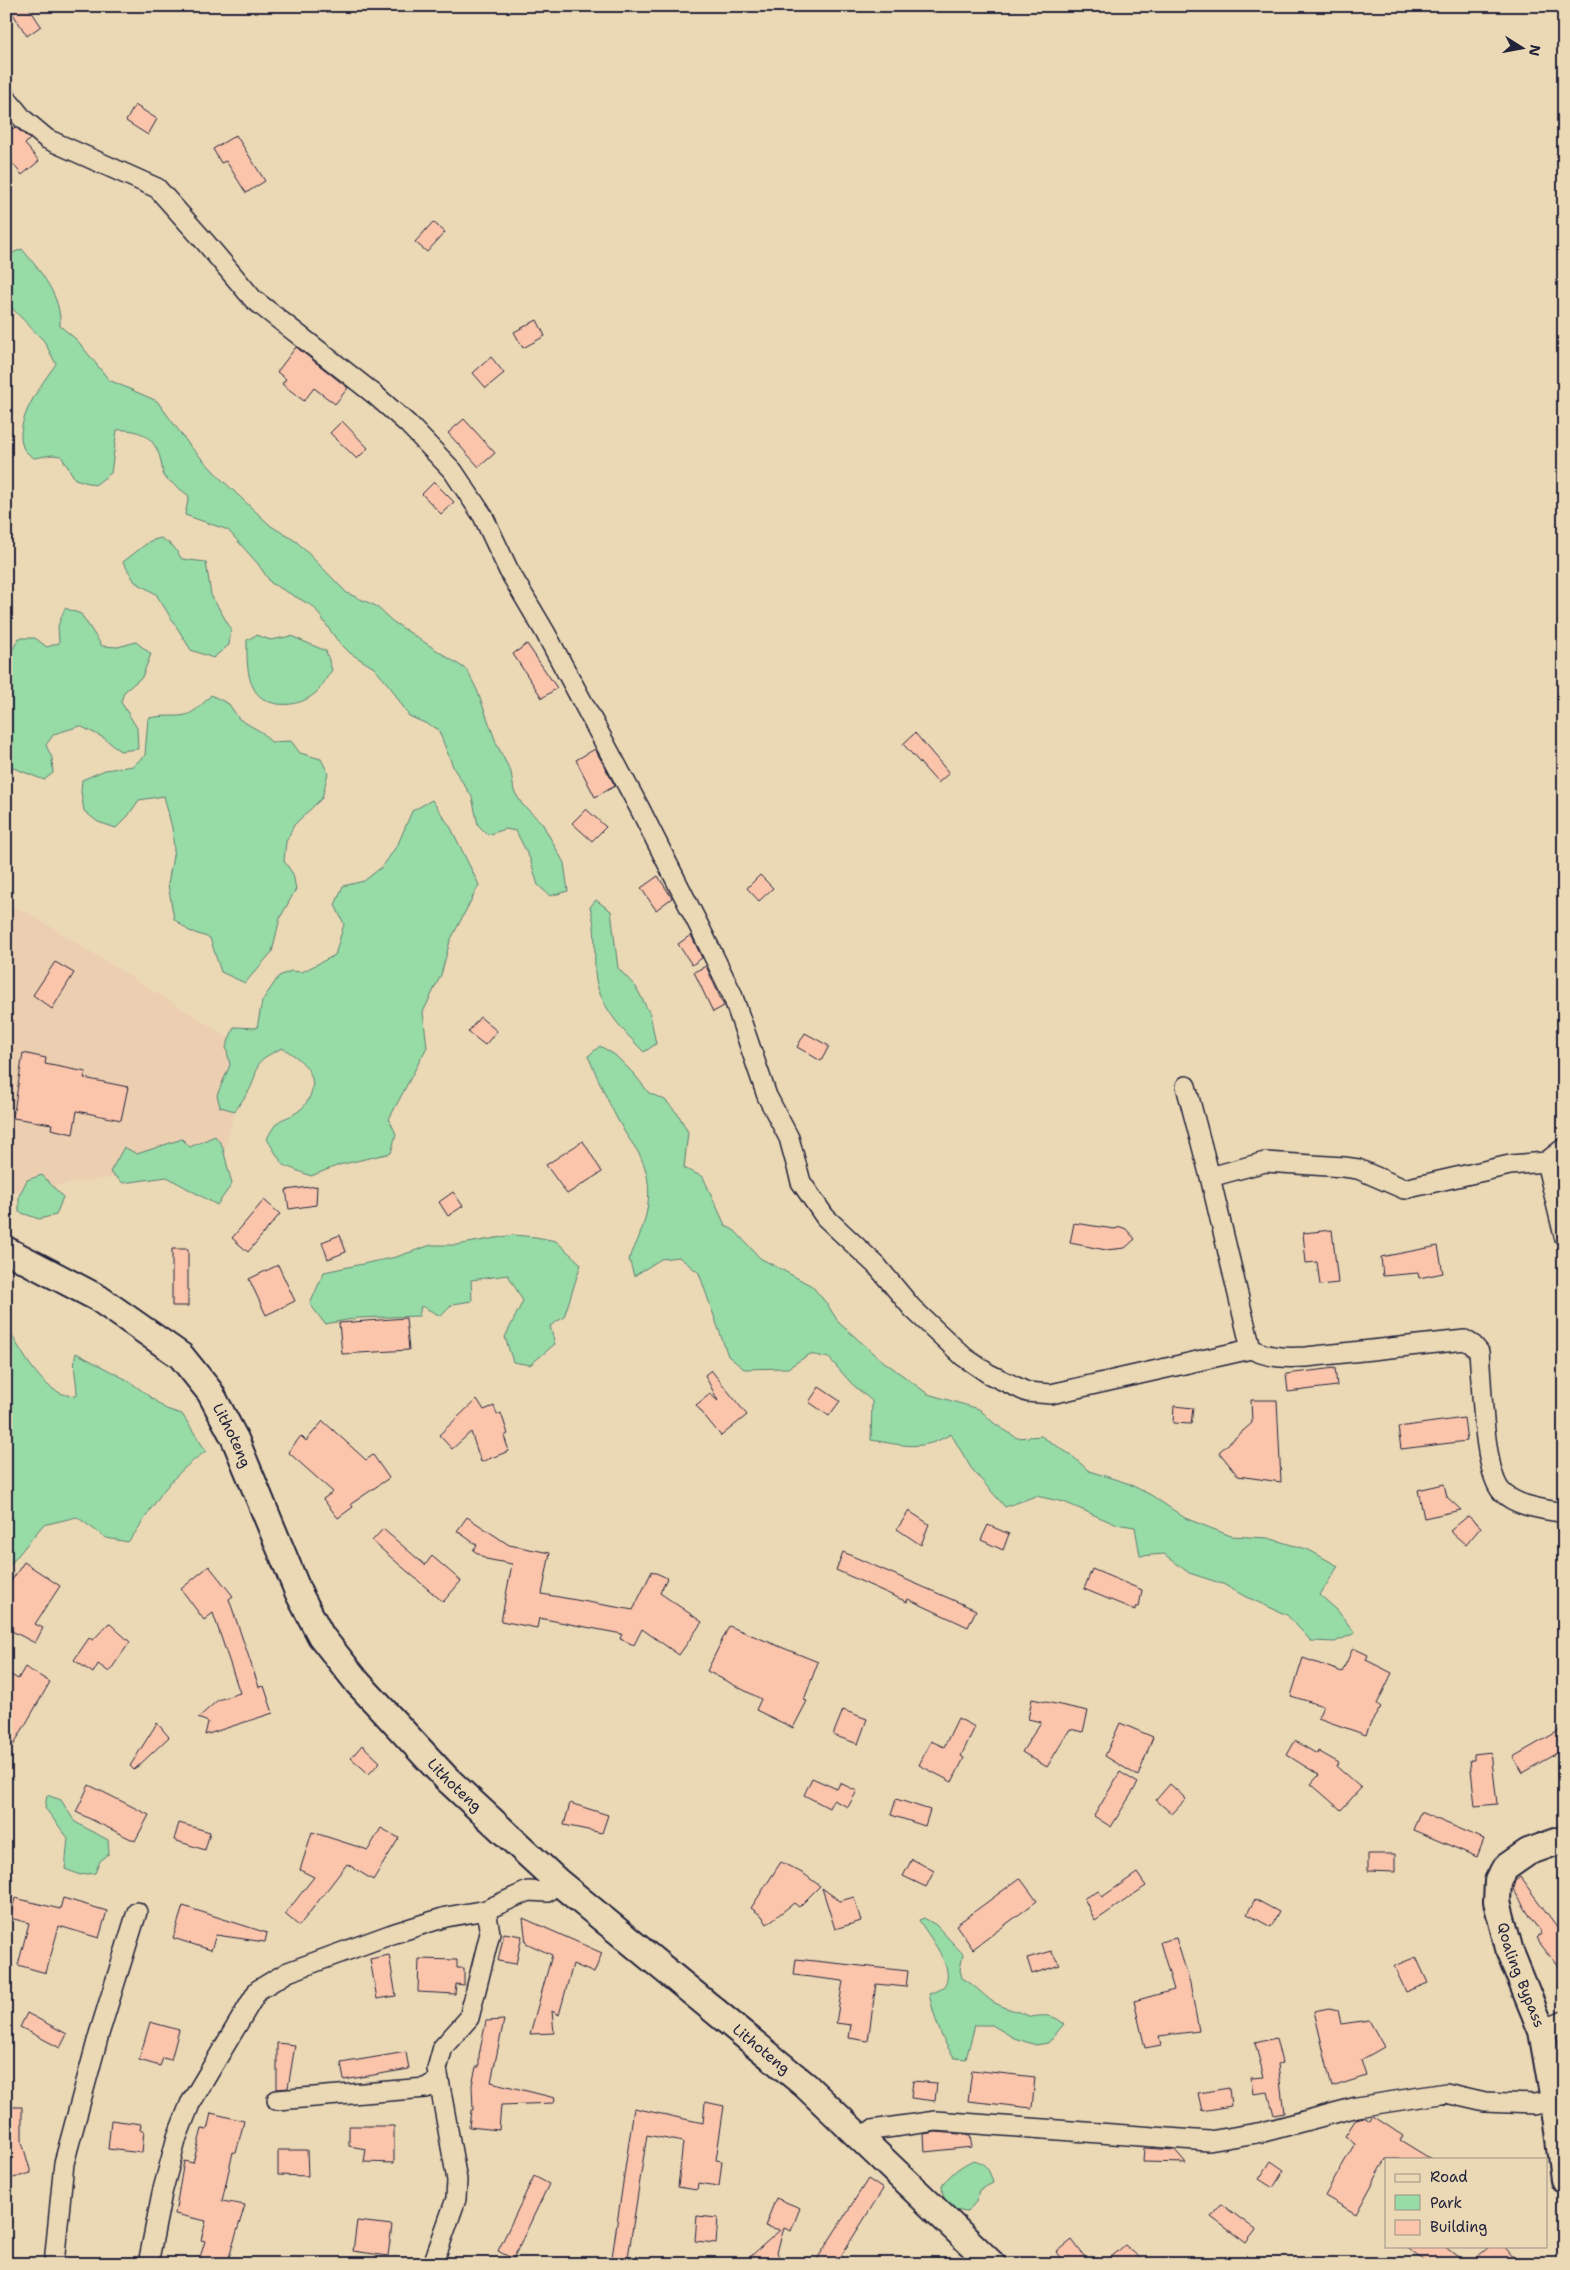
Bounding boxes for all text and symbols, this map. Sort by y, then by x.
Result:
north arrow [1498,22,1548,72]
text: N [1525,43,1545,58]
street label: Lithoteng [208,1400,256,1471]
street label: Lithoteng [423,1754,486,1816]
street label: Qoaling Bypass [1493,1920,1550,2031]
street label: Lithoteng [728,2019,794,2079]
legend [1385,2158,1548,2248]
text: Road [1430,2167,1468,2187]
text: Park [1430,2193,1462,2213]
text: Building [1430,2217,1487,2237]

